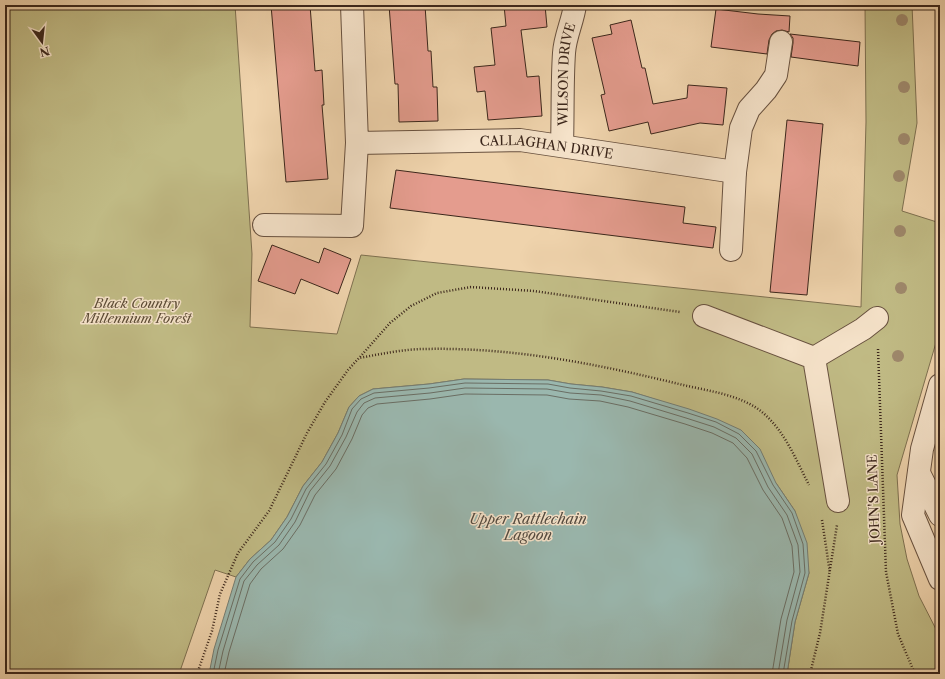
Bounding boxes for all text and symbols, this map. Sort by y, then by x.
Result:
street label: WILSON DRIVE [554,21,578,127]
north arrow [22,22,62,62]
text: N [38,44,51,60]
street label: CALLAGHAN DRIVE [479,131,614,162]
park label: Black Country Millennium Forest [81,295,192,326]
street label: JOHN'S LANE [863,454,883,546]
water label: Upper Rattlechain Lagoon [469,510,587,544]

